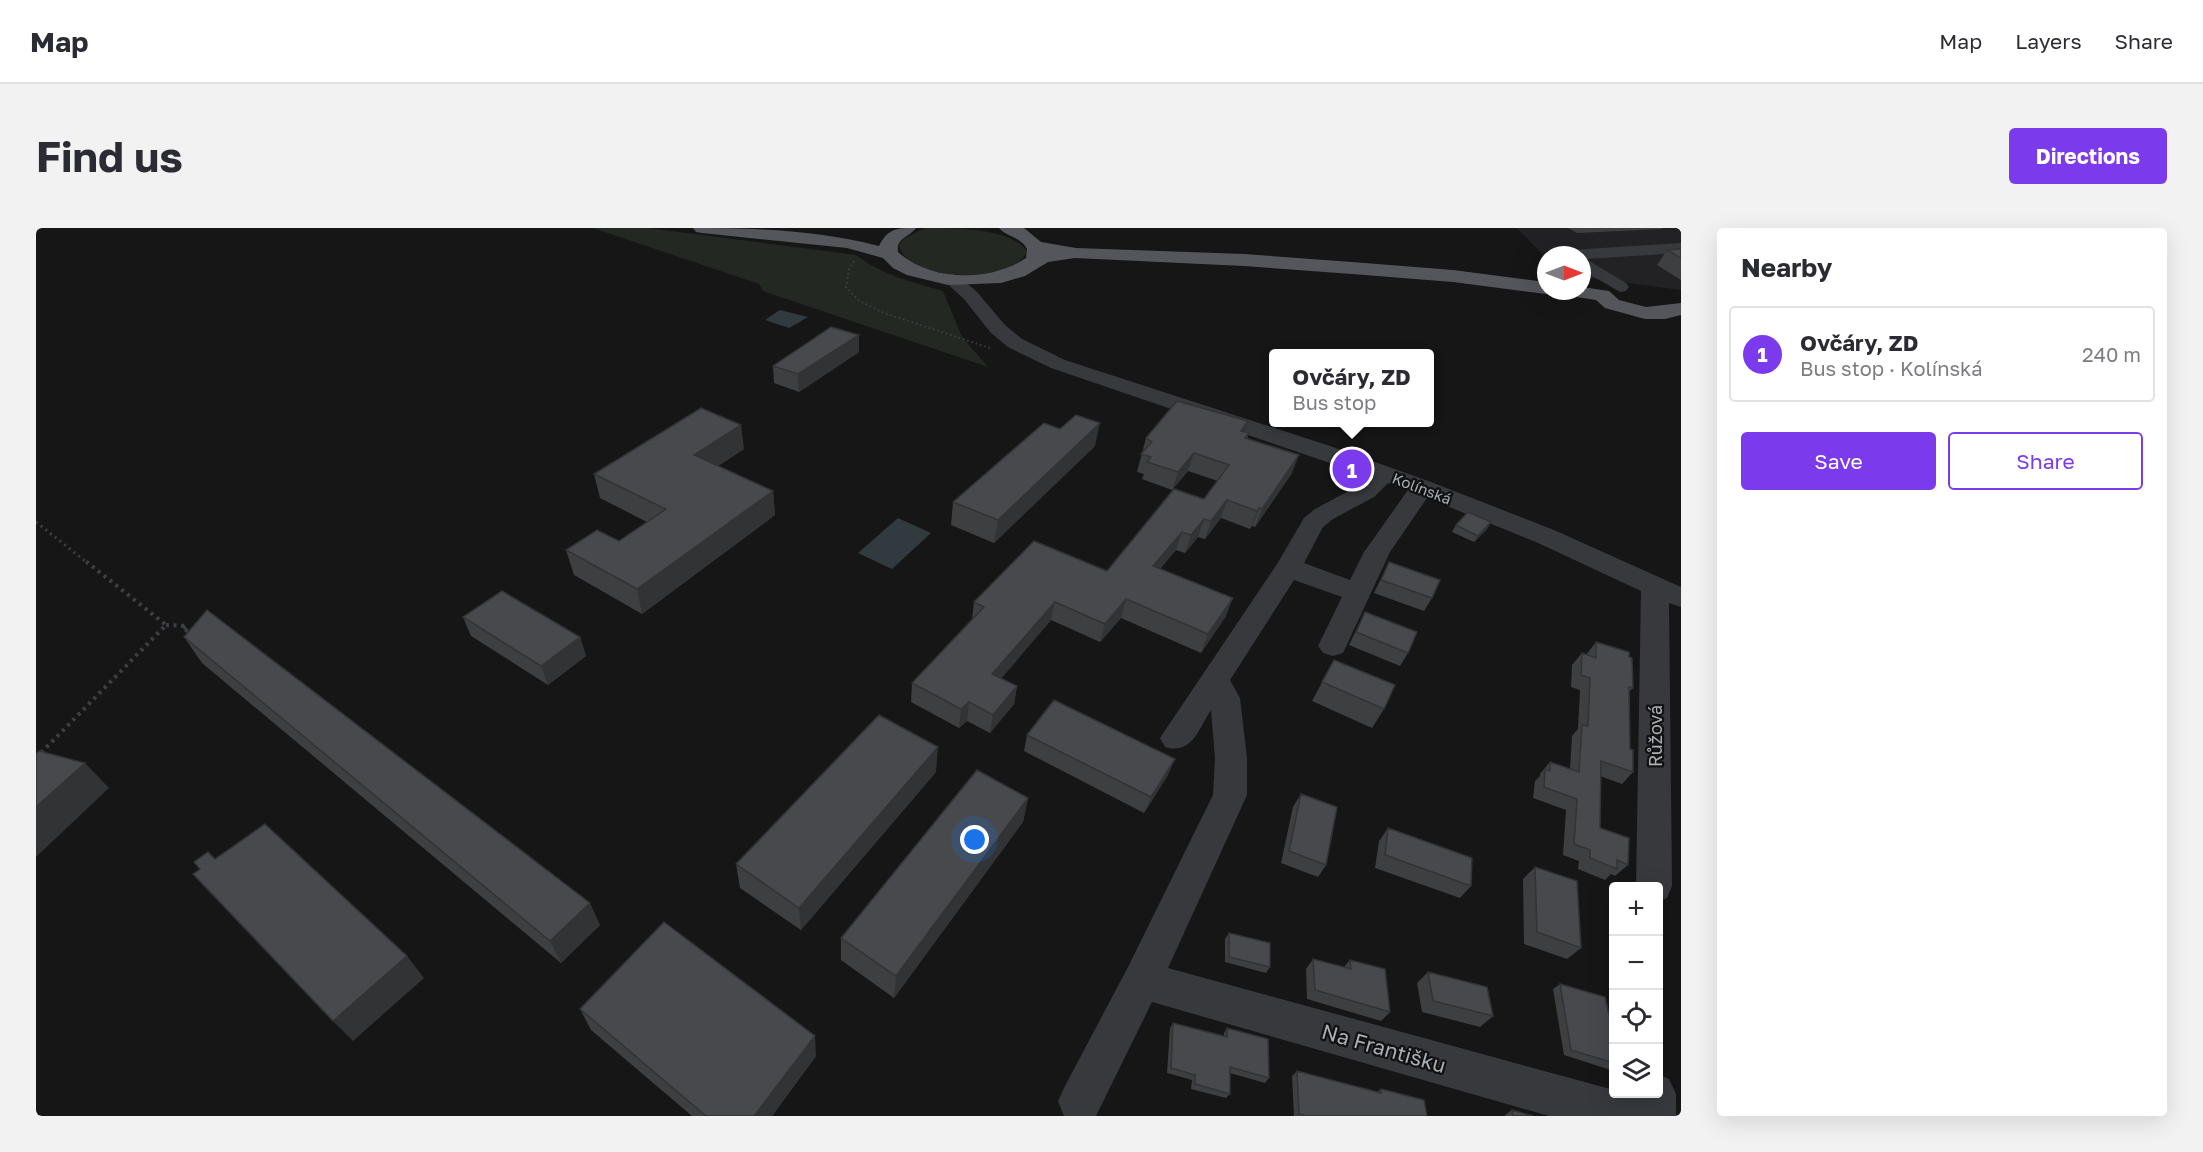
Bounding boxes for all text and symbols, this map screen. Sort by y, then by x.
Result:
text: Map [30,25,88,58]
text: Map [1939,28,1982,54]
text: Layers [2015,28,2082,54]
text: Share [2115,28,2173,54]
button: Directions [2009,128,2167,184]
text: Find us [36,131,183,181]
north arrow [1537,246,1591,300]
text: Nearby [1741,252,1832,283]
text: Ovčáry, ZD [1800,329,1918,356]
text: 1 [1757,342,1768,366]
text: 240 m [2082,342,2141,366]
popup [1269,349,1434,427]
text: Bus stop · Kolínská [1800,356,1982,380]
text: Ovčáry, ZD [1292,363,1411,390]
text: Bus stop [1292,390,1376,414]
button: Save [1741,432,1936,490]
button: Share [1948,432,2143,490]
pin: 1 [1332,446,1372,492]
street label: Kolínská [1390,469,1454,507]
street label: Růžová [1644,705,1666,767]
your location [960,825,989,854]
map controls [1609,882,1663,1098]
button: + [1609,882,1663,936]
button: − [1609,936,1663,990]
button: locate [1609,990,1663,1044]
street label: Na Františku [1319,1018,1449,1078]
button: layers [1609,1044,1663,1098]

